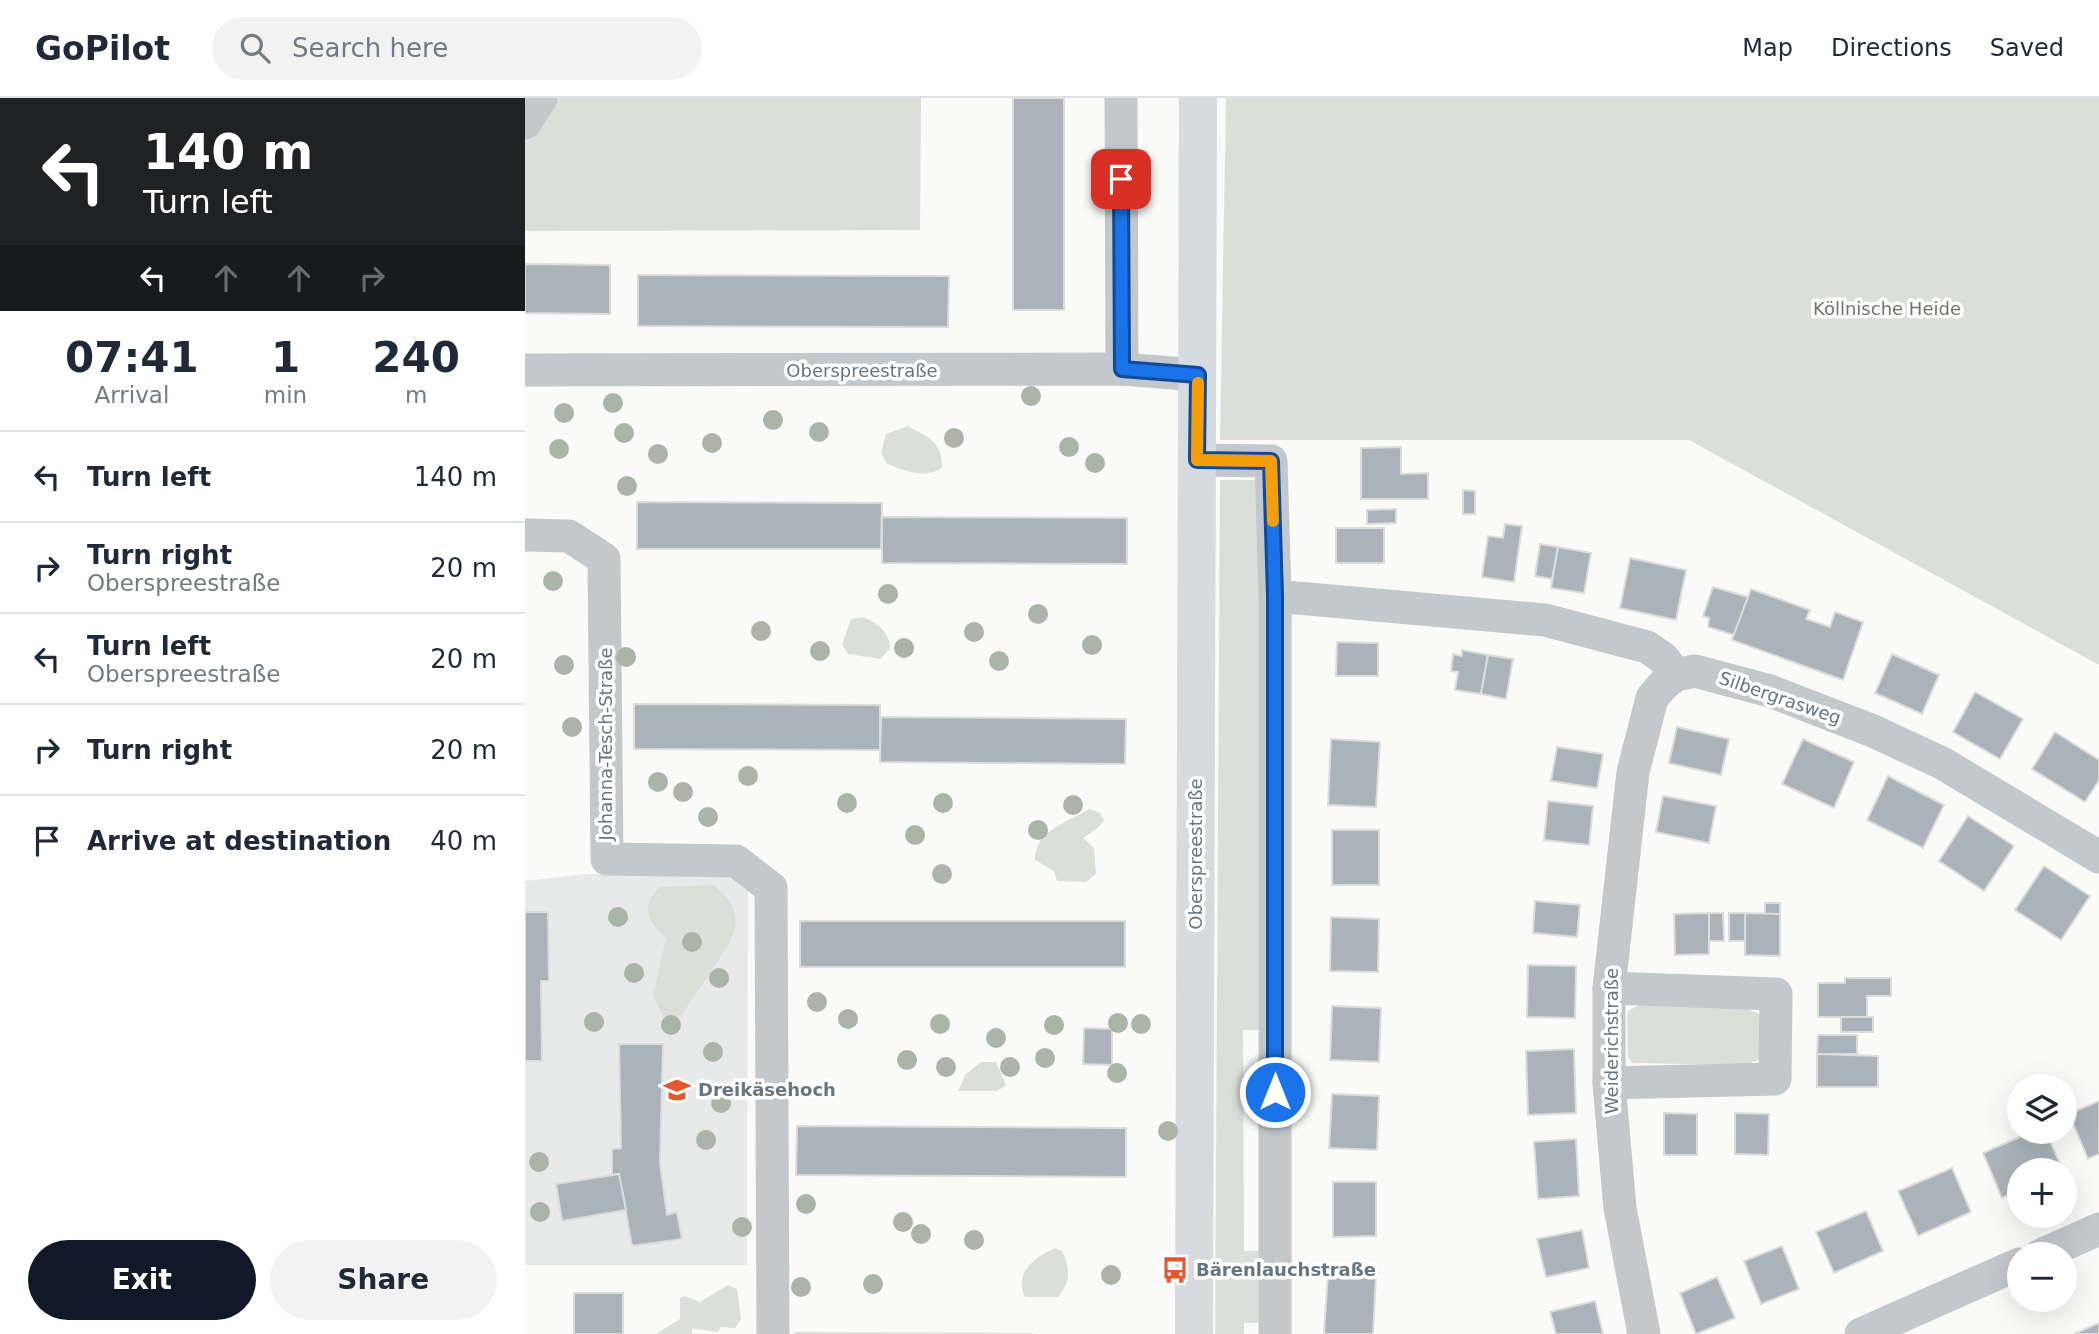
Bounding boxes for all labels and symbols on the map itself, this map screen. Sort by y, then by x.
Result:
pin [1091,149,1151,209]
park label: Köllnische Heide [1813,298,1961,319]
street label: Oberspreestraße [786,360,938,381]
street label: Johanna-Tesch-Straße [595,648,616,841]
street label: Silbergrasweg [1716,667,1844,728]
street label: Oberspreestraße [1185,778,1206,930]
street label: Weiderichstraße [1601,968,1622,1114]
position arrow [1238,1055,1312,1129]
school or university icon: Dreikäsehoch [662,1075,692,1105]
place label: Dreikäsehoch [698,1079,836,1100]
bus stop icon: Bärenlauchstraße [1160,1255,1190,1285]
place label: Bärenlauchstraße [1196,1259,1376,1280]

